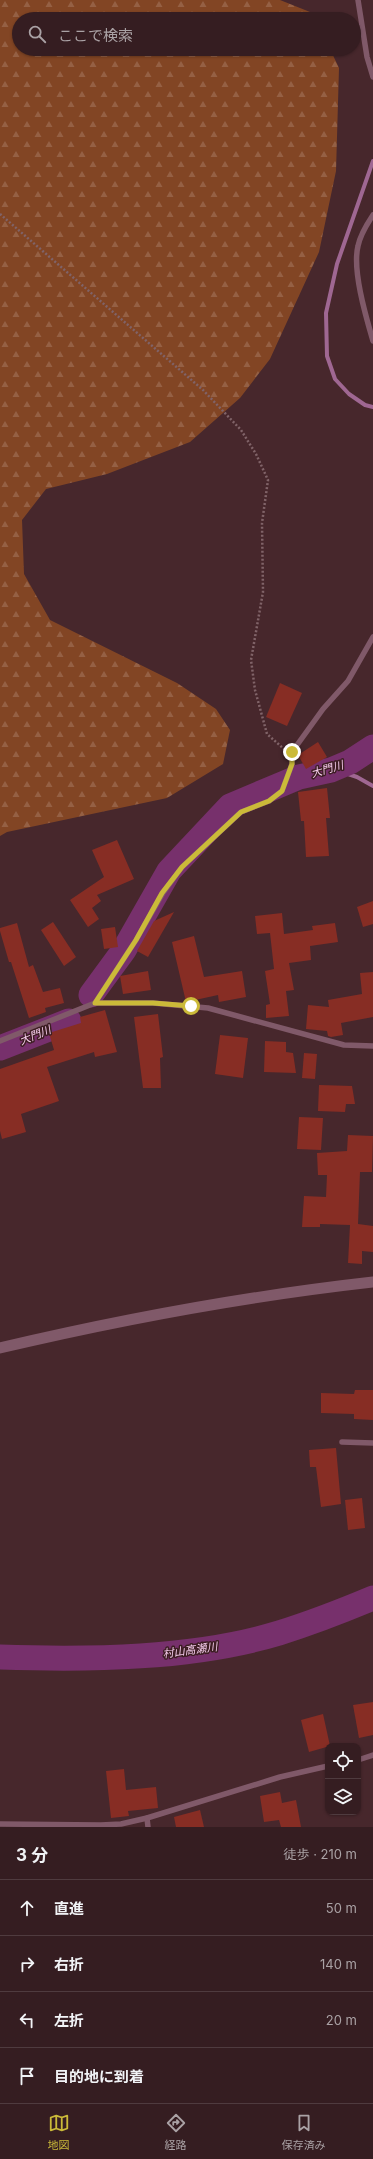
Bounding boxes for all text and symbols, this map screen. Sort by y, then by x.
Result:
search box [12,12,361,56]
icon: search [26,23,48,45]
text: ここで検索 [58,26,133,45]
route end [283,743,301,761]
water label: 大門川 [309,757,346,780]
route start [182,997,200,1015]
water label: 大門川 [17,1022,54,1048]
water label: 村山高瀬川 [162,1639,219,1661]
map controls [325,1743,361,1815]
button: locate [325,1743,361,1779]
button: layers [325,1779,361,1815]
text: 3 分 [16,1845,48,1865]
text: 徒歩 · 210 m [283,1846,357,1862]
icon: ahead [16,1897,38,1919]
text: 直進 [54,1899,84,1918]
text: 50 m [326,1900,357,1916]
icon: right [16,1953,38,1975]
text: 右折 [54,1955,84,1974]
text: 140 m [320,1956,357,1972]
icon: left [16,2009,38,2031]
text: 左折 [54,2011,84,2030]
text: 20 m [326,2012,357,2028]
icon: arrive [16,2065,38,2087]
text: 目的地に到着 [54,2067,144,2086]
tab: 地図 [48,2112,70,2152]
tab: 経路 [165,2112,187,2152]
tab: 保存済み [282,2112,326,2152]

